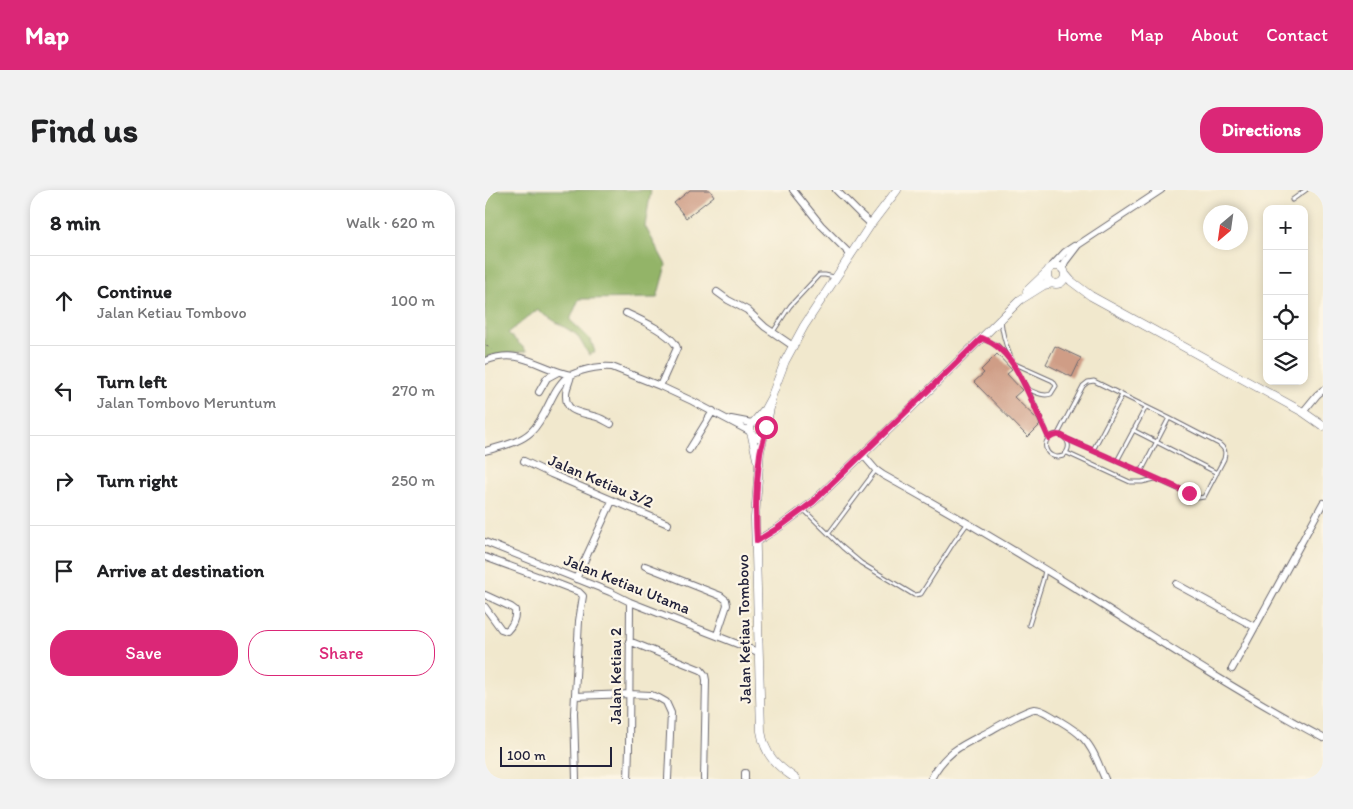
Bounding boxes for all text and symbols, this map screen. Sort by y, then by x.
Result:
text: Map [25,21,69,50]
text: Home [1057,24,1103,46]
text: Map [1131,24,1164,46]
text: About [1192,24,1238,46]
text: Contact [1266,24,1328,46]
button: Directions [1200,107,1323,153]
text: Find us [30,109,138,151]
north arrow [1203,205,1248,250]
map controls [1263,205,1308,385]
button: + [1263,205,1308,250]
text: 8 min [50,210,100,235]
text: Walk · 620 m [346,213,435,232]
button: − [1263,250,1308,295]
text: Continue [97,280,172,303]
icon: ahead [50,287,78,315]
text: 100 m [391,291,435,310]
button: locate [1263,295,1308,340]
text: Jalan Ketiau Tombovo [97,303,247,322]
button: layers [1263,340,1308,385]
text: Turn left [97,370,167,393]
icon: left [50,377,78,405]
text: 270 m [392,381,435,400]
text: Jalan Tombovo Meruntum [97,393,276,412]
route start [755,416,778,439]
street label: Jalan Ketiau 3/2 [546,450,657,512]
icon: right [50,467,78,495]
text: Turn right [97,469,178,492]
text: 250 m [391,471,435,490]
route end [1178,482,1201,505]
street label: Jalan Ketiau Utama [561,550,693,618]
street label: Jalan Ketiau Tombovo [733,554,755,704]
icon: arrive [50,557,78,585]
text: Arrive at destination [97,559,264,582]
street label: Jalan Ketiau 2 [606,627,625,724]
button: Save [50,630,238,676]
button: Share [248,630,435,676]
scale bar [500,744,613,767]
text: 100 m [507,747,546,764]

